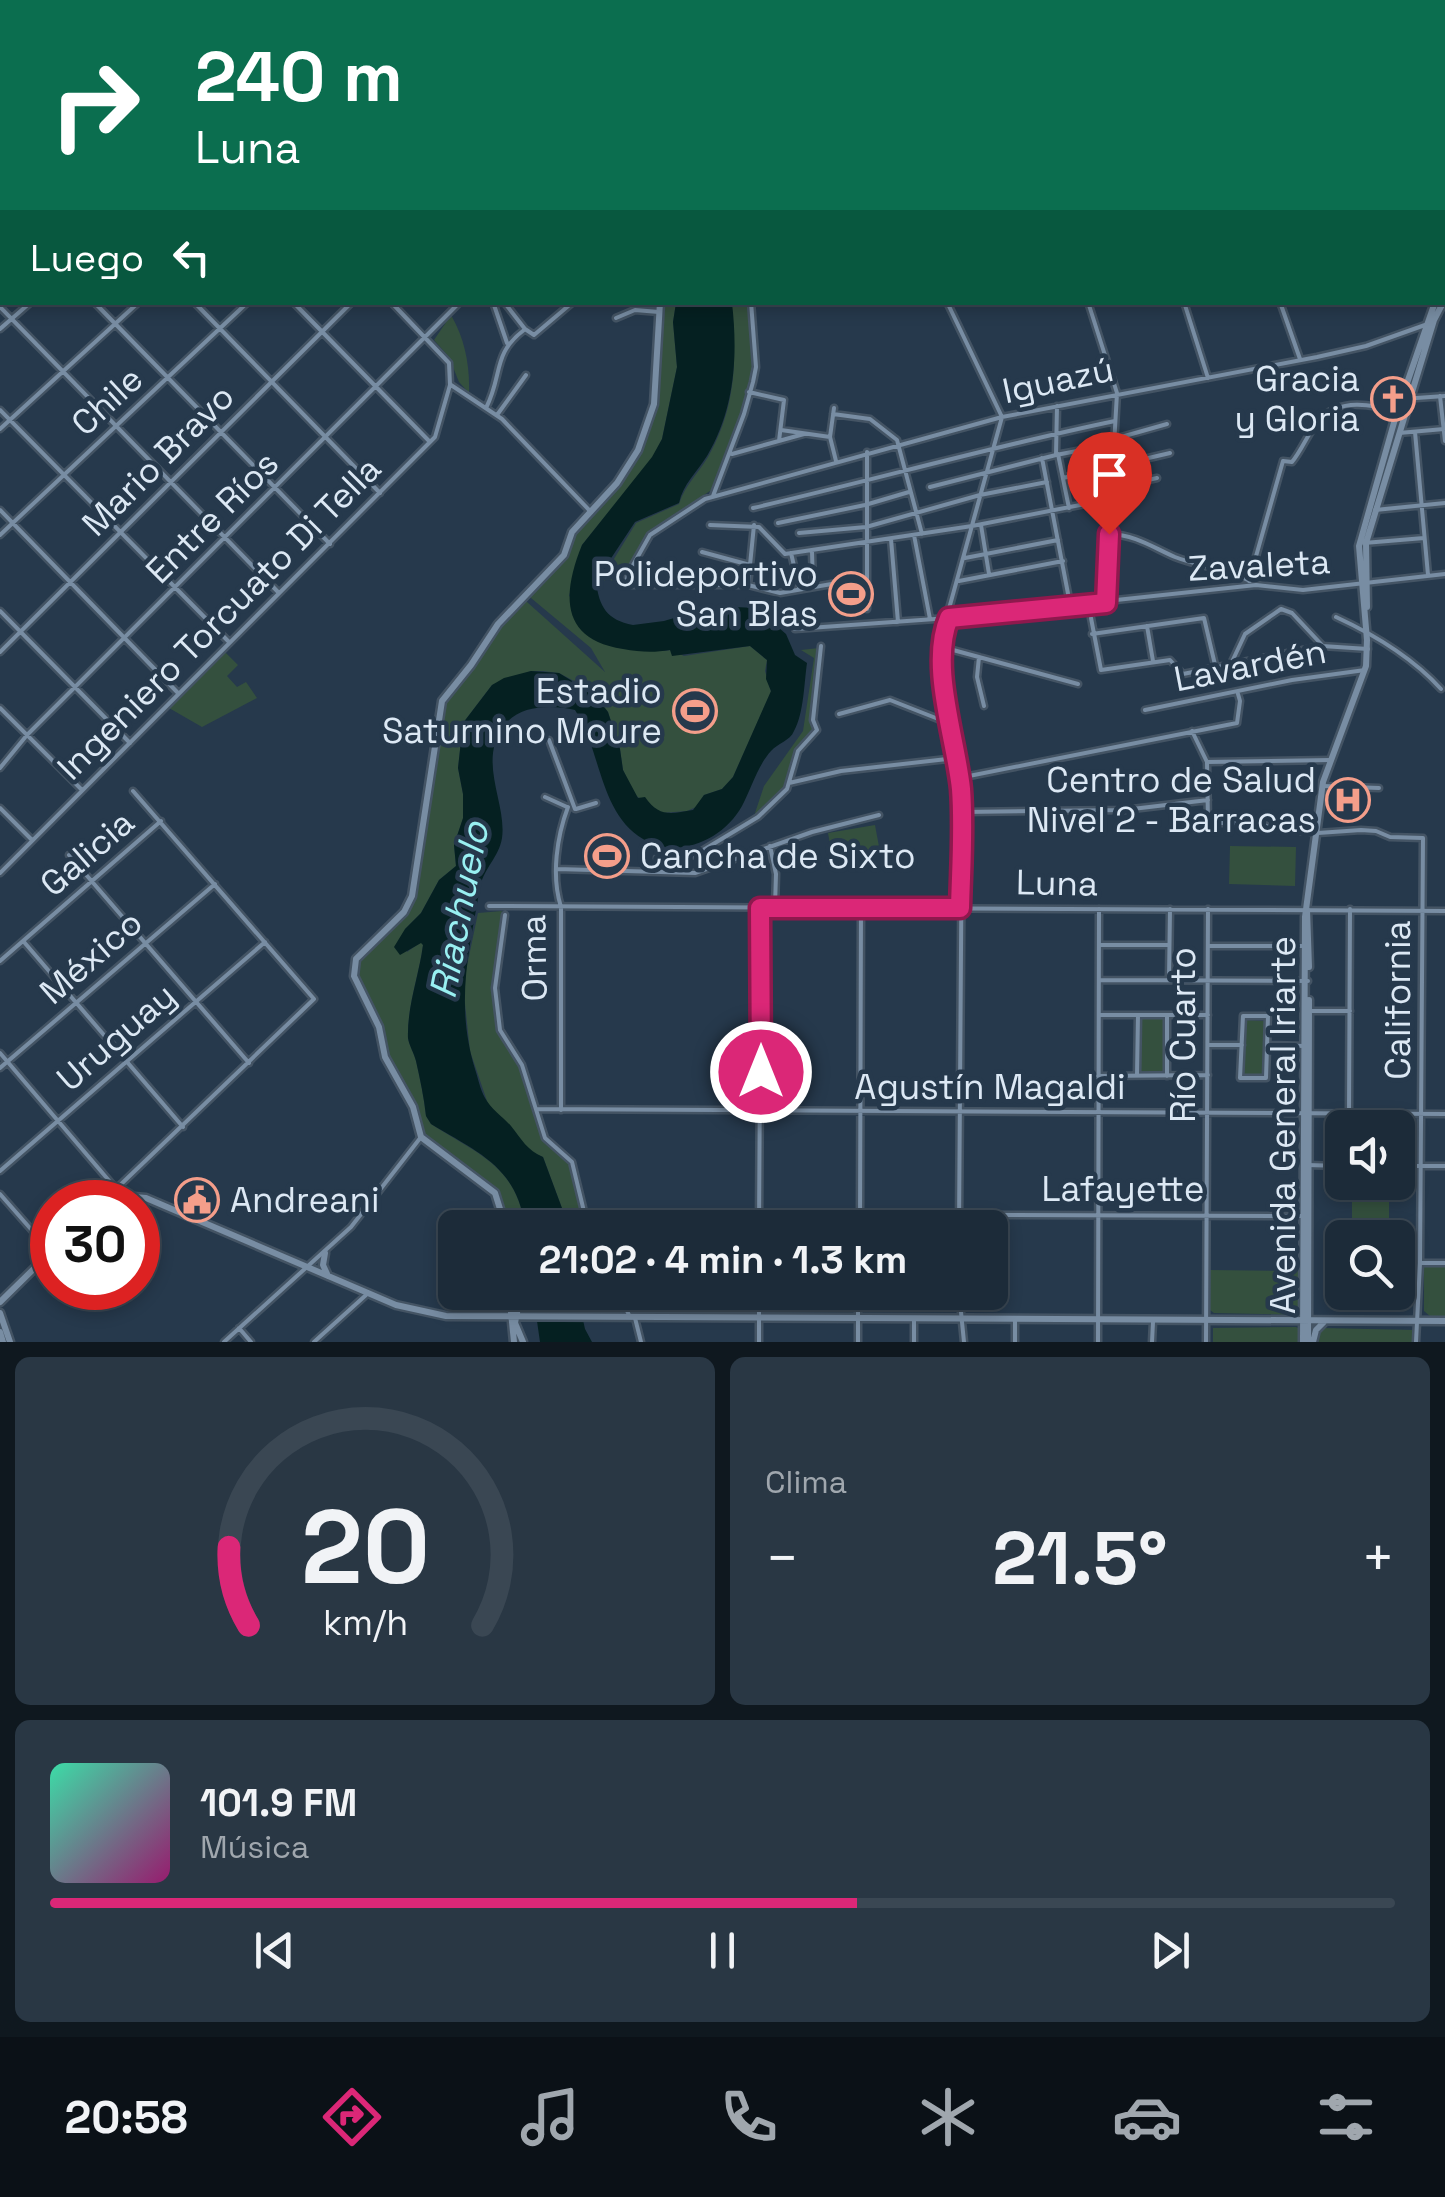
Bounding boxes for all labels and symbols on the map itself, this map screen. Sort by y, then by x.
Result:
street label: Iguazú [999,347,1117,413]
street label: Chile [62,357,152,445]
place label: Gracia y Gloria [1234,357,1360,441]
street label: Mario Bravo [73,375,243,545]
church icon: Gracia y Gloria [1370,376,1416,422]
pin [1067,432,1152,535]
street label: Entre Ríos [136,441,288,593]
street label: Ingeniero Torcuato Di Tella [48,447,390,789]
street label: Zavaleta [1187,539,1331,591]
place label: Polideportivo San Blas [594,552,818,636]
sports icon: Polideportivo San Blas [828,571,874,617]
street label: Lavardén [1170,629,1330,701]
place label: Estadio Saturnino Moure [382,669,662,753]
sports icon: Estadio Saturnino Moure [672,688,718,734]
place label: Centro de Salud Nivel 2 - Barracas [1027,758,1316,842]
hospital icon: Centro de Salud Nivel 2 - Barracas [1325,777,1371,823]
street label: Galicia [31,800,143,906]
water label: Riachuelo [418,816,500,1002]
sports icon: Cancha de Sixto [584,833,630,879]
place label: Cancha de Sixto [640,834,916,878]
street label: Luna [1016,860,1098,906]
street label: México [31,900,151,1014]
street label: Orma [511,914,557,1002]
street label: California [1376,920,1420,1080]
street label: Avenida General Iriarte [1261,936,1305,1314]
street label: Río Cuarto [1161,947,1205,1123]
street label: Uruguay [48,974,184,1100]
position arrow [709,1020,813,1124]
street label: Agustín Magaldi [854,1065,1126,1109]
street label: Lafayette [1041,1167,1205,1211]
public building icon: Andreani [174,1177,220,1223]
place label: Andreani [230,1178,380,1222]
speed limit sign: 30 [30,1180,160,1310]

